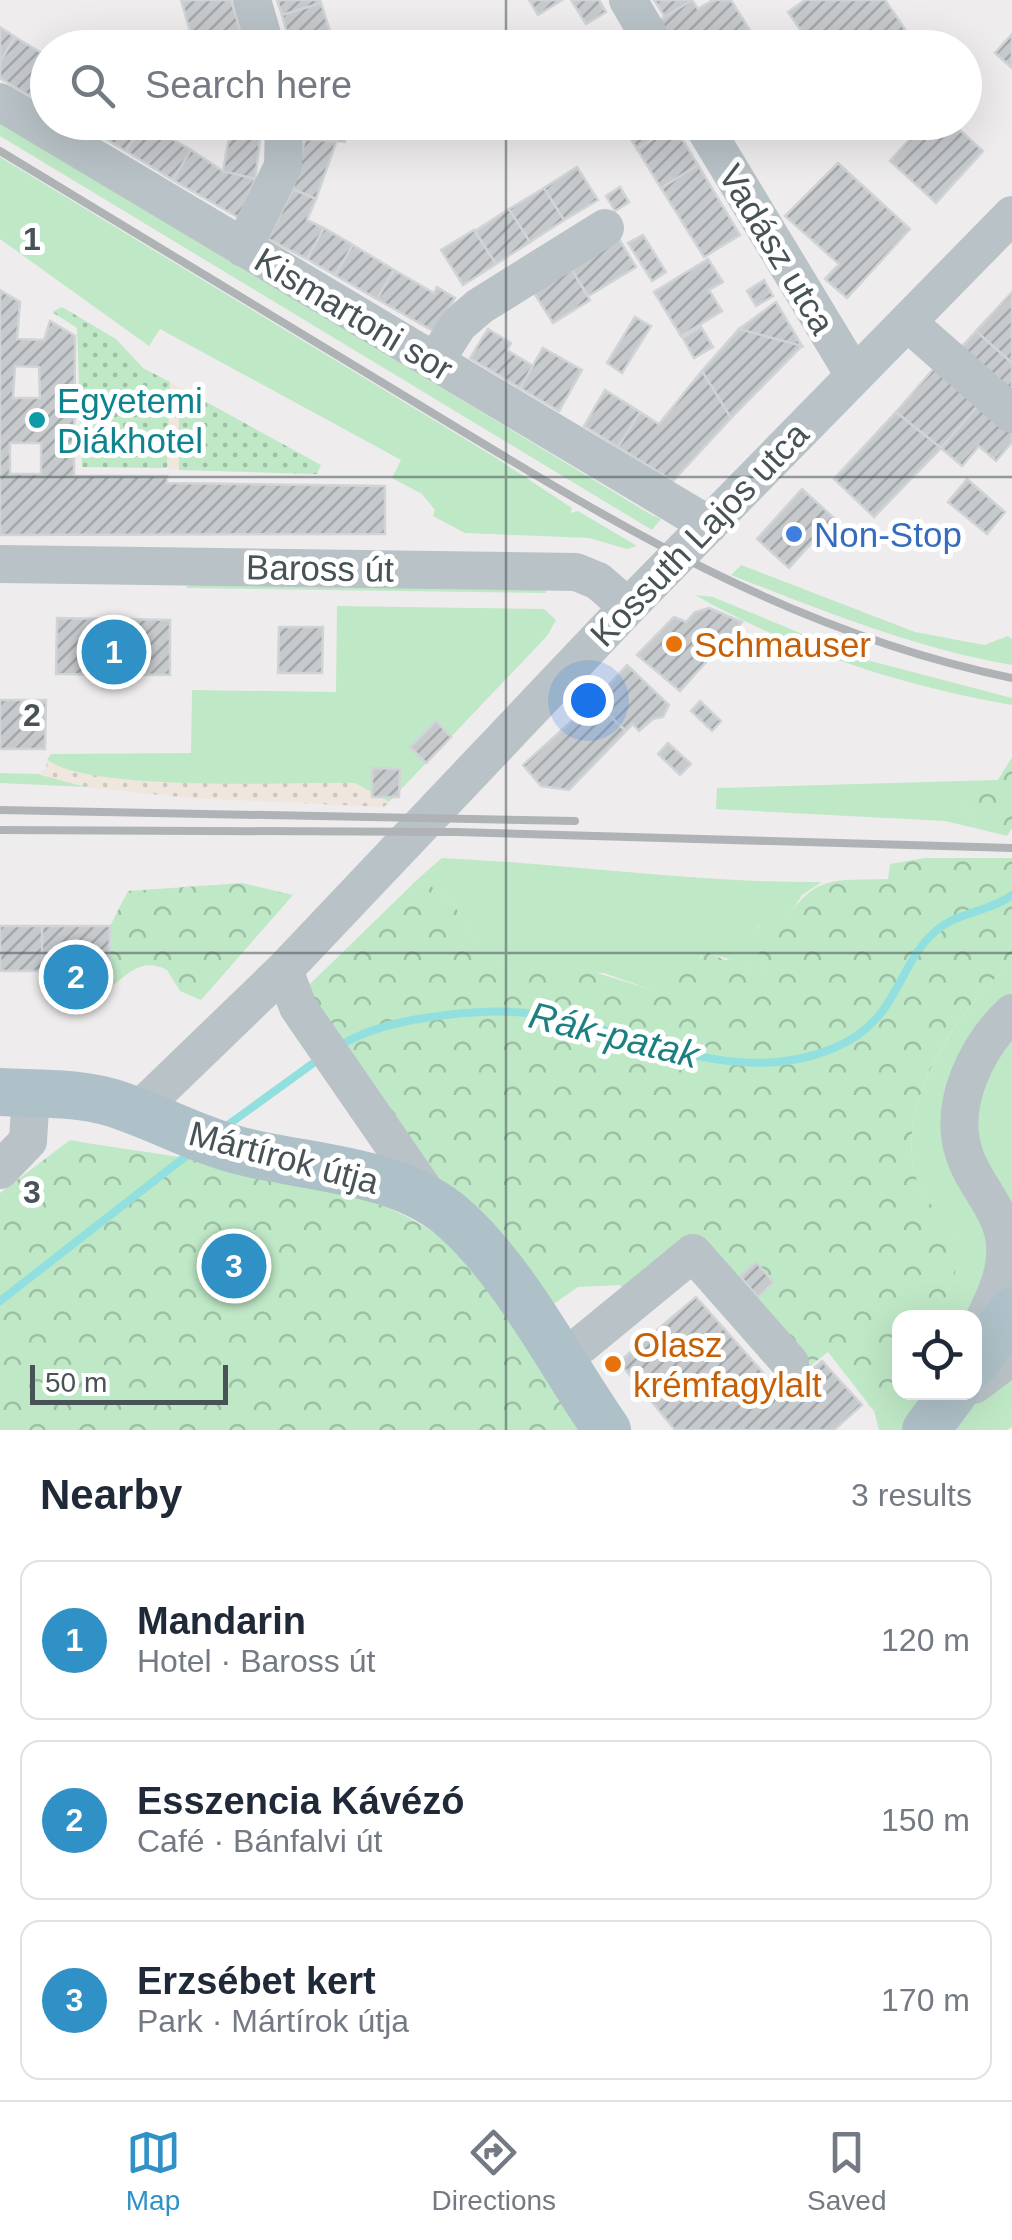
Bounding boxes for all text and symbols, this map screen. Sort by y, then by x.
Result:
search box [30,30,982,140]
icon: search [65,58,120,113]
text: Search here [145,64,352,106]
street label: Vadász utca [711,158,843,341]
text: 1 [23,221,41,257]
street label: Kismartoni sor [248,240,460,388]
place label: Egyetemi Diákhotel [57,381,203,460]
marker: Egyetemi Diákhotel [26,409,48,431]
street label: Kossuth Lajos utca [582,414,816,654]
place label: Non-Stop [814,515,962,554]
marker: Non-Stop [783,523,805,545]
street label: Baross út [246,547,395,589]
pin: 1 [82,614,146,690]
place label: Schmauser [694,625,871,664]
marker: Schmauser [663,633,685,655]
your location [563,675,614,726]
text: 2 [23,697,41,733]
pin: 2 [44,940,108,1014]
water label: Rák-patak [525,994,705,1077]
street label: Mártírok útja [185,1113,383,1201]
text: 3 [23,1174,41,1210]
pin: 3 [202,1228,266,1304]
map controls [892,1310,982,1400]
button: locate [892,1310,982,1400]
place label: Olasz krémfagylalt [633,1325,822,1404]
marker: Olasz krémfagylalt [602,1353,624,1375]
scale bar [30,1360,228,1404]
text: 50 m [45,1367,107,1398]
text: Nearby [40,1471,182,1518]
text: 3 results [851,1477,972,1513]
text: Mandarin [137,1600,306,1642]
text: 1 [66,1622,83,1658]
text: 120 m [881,1622,970,1658]
text: Hotel · Baross út [137,1643,375,1679]
text: Esszencia Kávézó [137,1780,464,1822]
text: 2 [66,1802,83,1838]
text: 150 m [881,1802,970,1838]
text: Café · Bánfalvi út [137,1823,382,1859]
text: Erzsébet kert [137,1960,376,2002]
text: 3 [66,1982,83,2018]
text: 170 m [881,1982,970,2018]
text: Park · Mártírok útja [137,2003,409,2039]
tab: Map [126,2125,181,2217]
tab: Directions [432,2125,556,2217]
tab: Saved [807,2125,886,2217]

